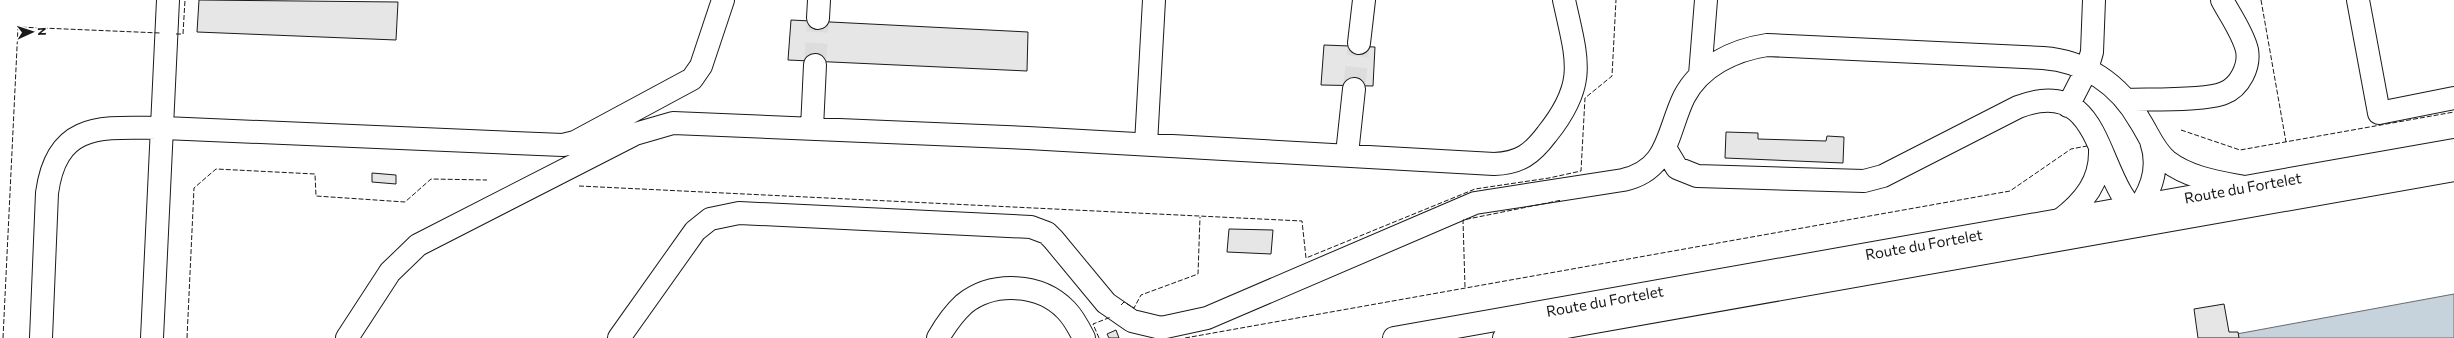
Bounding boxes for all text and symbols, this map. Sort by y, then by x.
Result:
north arrow [12,12,52,52]
text: N [36,27,49,36]
street label: Route du Fortelet [2183,168,2303,207]
street label: Route du Fortelet [1864,225,1984,263]
street label: Route du Fortelet [1545,281,1665,320]

